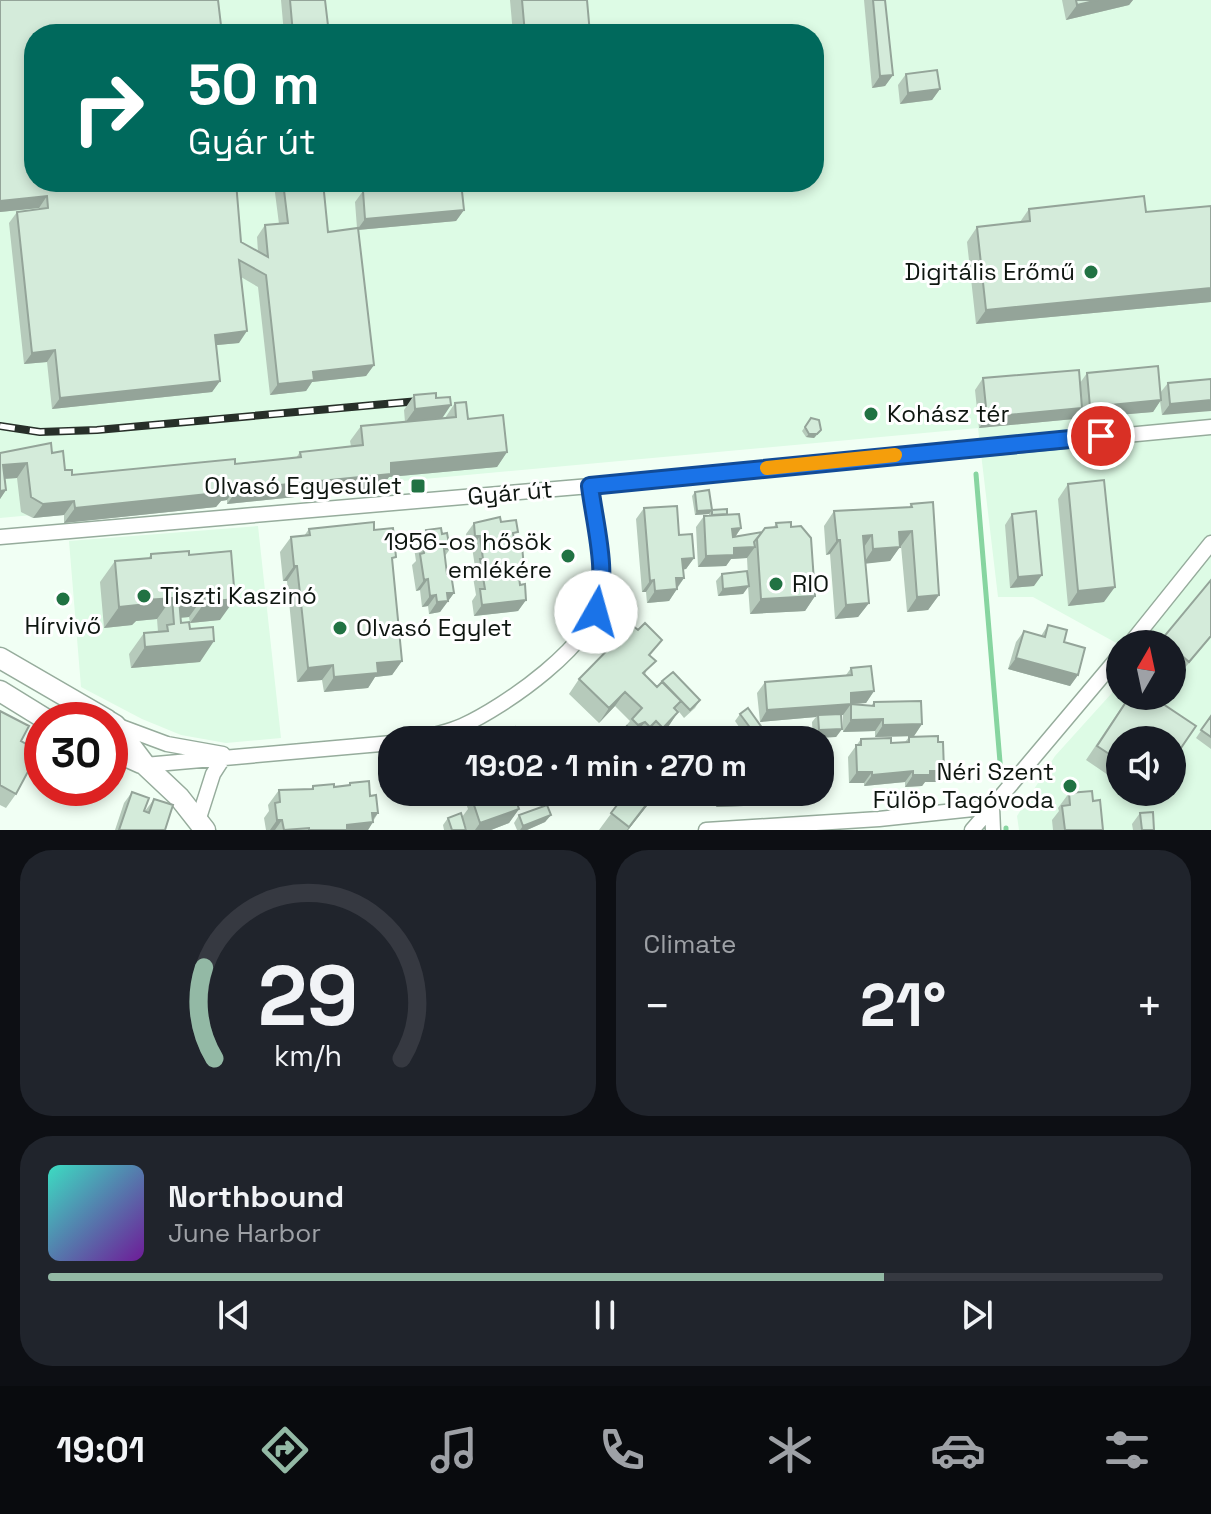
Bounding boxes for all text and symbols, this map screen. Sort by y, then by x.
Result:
text: 50 m [188,49,320,120]
icon: right [56,56,160,160]
text: Gyár út [188,119,316,165]
place label: Digitális Erőmű [904,256,1075,287]
marker: Digitális Erőmű [1082,263,1100,281]
place label: Kohász tér [887,398,1010,429]
pin [1067,402,1135,470]
marker: Kohász tér [862,405,880,423]
icon: arrive [1079,414,1123,458]
place label: Olvasó Egyesület [204,470,402,501]
street label: Gyár út [466,473,554,512]
marker: Olvasó Egyesület [409,477,427,495]
place label: 1956-os hősök emlékére [384,526,552,585]
marker: 1956-os hősök emlékére [559,547,577,565]
place label: RIO [792,568,829,599]
position arrow [554,570,638,654]
marker: RIO [767,575,785,593]
place label: Tiszti Kaszinó [160,580,317,611]
marker: Tiszti Kaszinó [135,587,153,605]
marker: Hírvivő [54,590,72,608]
place label: Hírvivő [25,610,101,641]
place label: Olvasó Egylet [356,612,512,643]
marker: Olvasó Egylet [331,619,349,637]
north arrow [1106,630,1186,710]
map controls [1106,630,1186,806]
speed limit sign: 30 [24,702,128,806]
button: sound [1106,726,1186,806]
text: 19:02 · 1 min · 270 m [465,746,747,785]
place label: Néri Szent Fülöp Tagóvoda [873,756,1054,815]
marker: Néri Szent Fülöp Tagóvoda [1061,777,1079,795]
text: Climate [644,927,736,961]
text: 29 [257,943,358,1049]
text: 21° [860,967,946,1044]
text: − [644,978,671,1034]
text: + [1136,978,1163,1034]
text: km/h [274,1038,342,1074]
text: Northbound [168,1177,344,1216]
text: June Harbor [168,1216,321,1250]
icon: previous [212,1293,256,1337]
icon: pause [583,1293,627,1337]
icon: next [955,1293,999,1337]
icon: directions [257,1422,313,1478]
icon: music [426,1422,482,1478]
icon: phone [594,1422,650,1478]
icon: climate [762,1422,818,1478]
icon: car [930,1422,986,1478]
icon: filters [1099,1422,1155,1478]
text: 19:01 [56,1427,145,1473]

